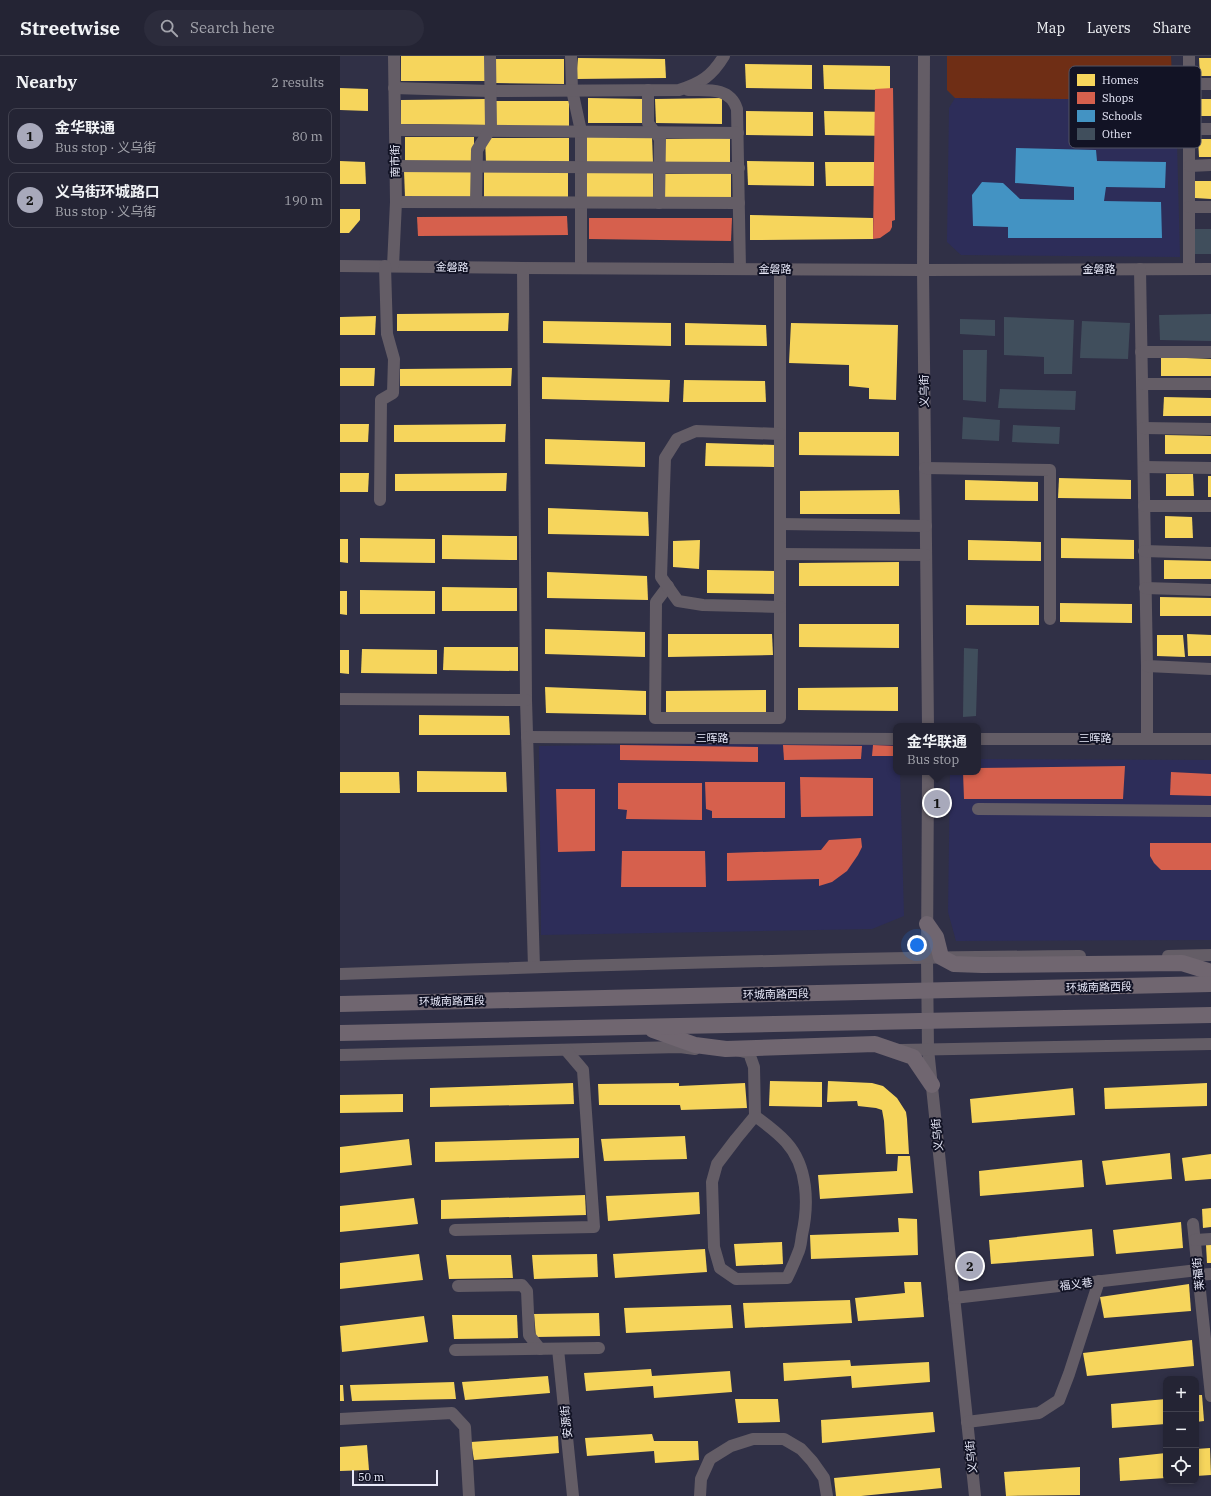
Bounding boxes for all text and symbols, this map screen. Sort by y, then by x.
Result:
search box [144,10,424,46]
text: Streetwise [20,16,120,40]
icon: search [158,17,180,39]
text: Search here [190,18,275,37]
text: Map [1037,19,1065,37]
text: Layers [1087,19,1131,37]
text: Share [1153,19,1191,37]
legend [1069,66,1201,148]
text: Nearby [16,71,77,93]
text: Homes [1102,73,1139,87]
text: 2 results [271,74,324,91]
text: Shops [1102,91,1134,105]
text: Schools [1102,109,1142,123]
text: 金华联通 [55,118,115,137]
text: Other [1102,127,1132,141]
text: 1 [26,128,34,145]
text: 80 m [292,128,323,145]
text: Bus stop · 义乌街 [55,139,156,156]
street label: 南市街 [388,144,402,178]
text: 义乌街环城路口 [55,182,160,201]
text: 2 [26,192,34,209]
text: 190 m [284,192,323,209]
text: Bus stop · 义乌街 [55,203,156,220]
street label: 金磐路 [435,260,469,274]
street label: 金磐路 [759,262,792,276]
street label: 金磐路 [1083,262,1116,276]
street label: 义乌街 [917,374,931,408]
popup [893,723,981,775]
street label: 三晖路 [696,731,729,745]
street label: 三晖路 [1079,731,1112,745]
text: 金华联通 [907,732,967,751]
text: Bus stop [907,751,959,768]
pin: 1 [924,788,950,818]
your location [907,935,927,955]
street label: 环城南路西段 [1066,979,1132,995]
street label: 环城南路西段 [743,986,809,1002]
street label: 环城南路西段 [419,993,485,1009]
street label: 义乌街 [928,1118,946,1152]
pin: 2 [957,1251,983,1281]
street label: 莱福街 [1189,1257,1207,1291]
street label: 福义巷 [1059,1275,1093,1293]
map controls [1163,1376,1199,1484]
button: + [1163,1376,1199,1412]
street label: 安源街 [557,1405,575,1439]
button: − [1163,1412,1199,1448]
street label: 义乌街 [962,1440,980,1474]
button: locate [1163,1448,1199,1484]
scale bar [352,1468,438,1487]
text: 50 m [358,1470,384,1484]

